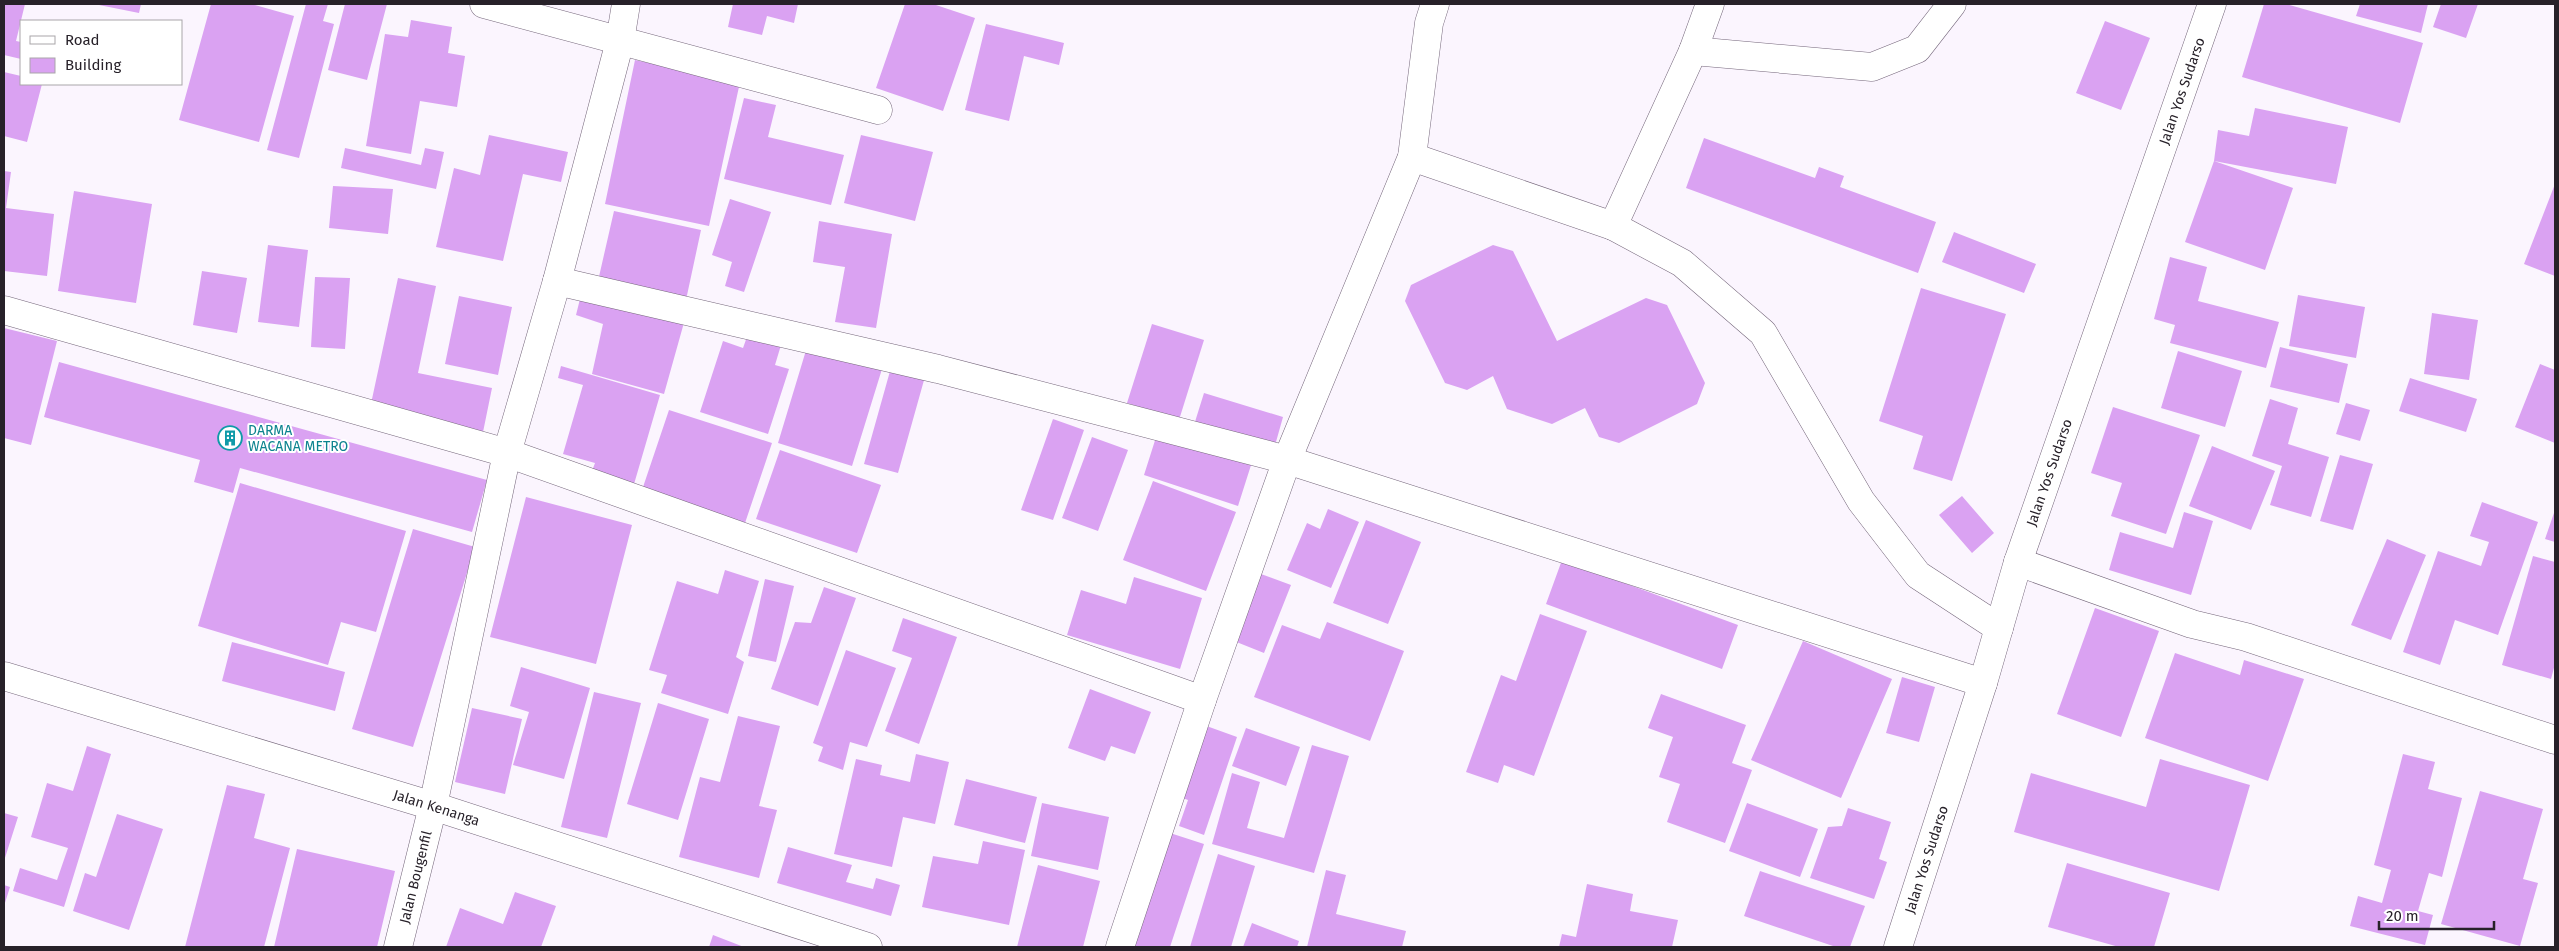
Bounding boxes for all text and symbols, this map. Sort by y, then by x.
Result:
legend [20,20,182,85]
text: Road [65,31,100,49]
street label: Jalan Yos Sudarso [2155,35,2208,147]
text: Building [65,56,121,74]
street label: Jalan Yos Sudarso [2023,417,2076,528]
place label: DARMA WACANA METRO [248,422,348,455]
building icon: DARMA WACANA METRO [217,425,243,451]
street label: Jalan Kenanga [391,786,482,829]
street label: Jalan Yos Sudarso [1901,803,1952,916]
street label: Jalan Bougenfil [396,829,435,925]
scale bar [2379,898,2494,930]
text: 20 m [2386,907,2419,925]

